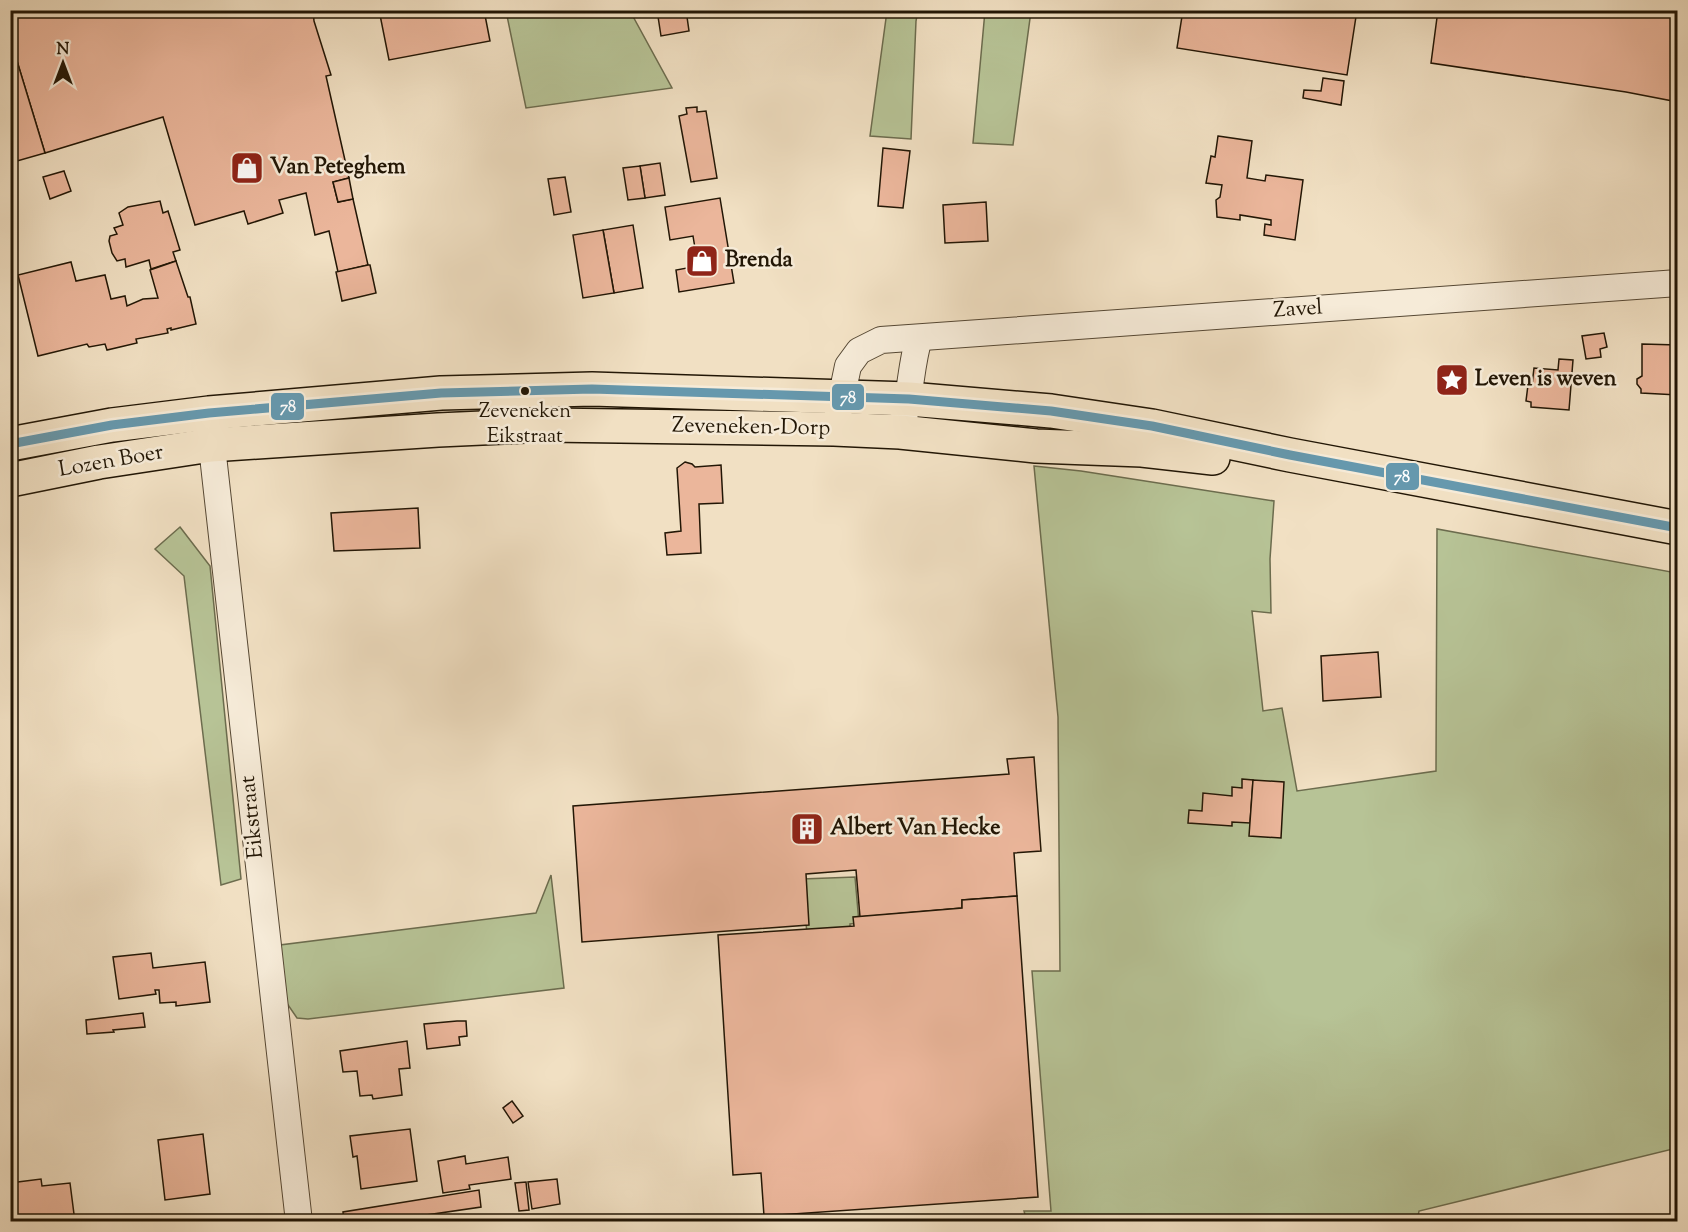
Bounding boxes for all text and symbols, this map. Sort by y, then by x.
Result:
north arrow [33,33,93,93]
text: N [57,39,70,62]
shop icon: Van Peteghem [229,150,265,186]
place label: Van Peteghem [270,152,406,184]
shop icon: Brenda [684,243,720,279]
place label: Brenda [725,245,794,277]
street label: Zavel [1272,292,1324,328]
place icon: Leven is weven [1434,362,1470,398]
place label: Leven is weven [1475,364,1616,396]
line badge: 78 [831,383,865,411]
marker: Zeveneken Eikstraat [519,385,531,397]
text: 78 [840,388,856,411]
line badge: 78 [270,392,305,421]
text: 78 [280,397,296,420]
place label: Zeveneken Eikstraat [479,398,571,452]
street label: Zeveneken-Dorp [672,411,830,445]
street label: Lozen Boer [56,437,166,487]
line badge: 78 [1385,462,1420,491]
text: 78 [1394,467,1410,490]
street label: Eikstraat [233,773,273,860]
building icon: Albert Van Hecke [789,811,825,847]
place label: Albert Van Hecke [830,813,1001,845]

